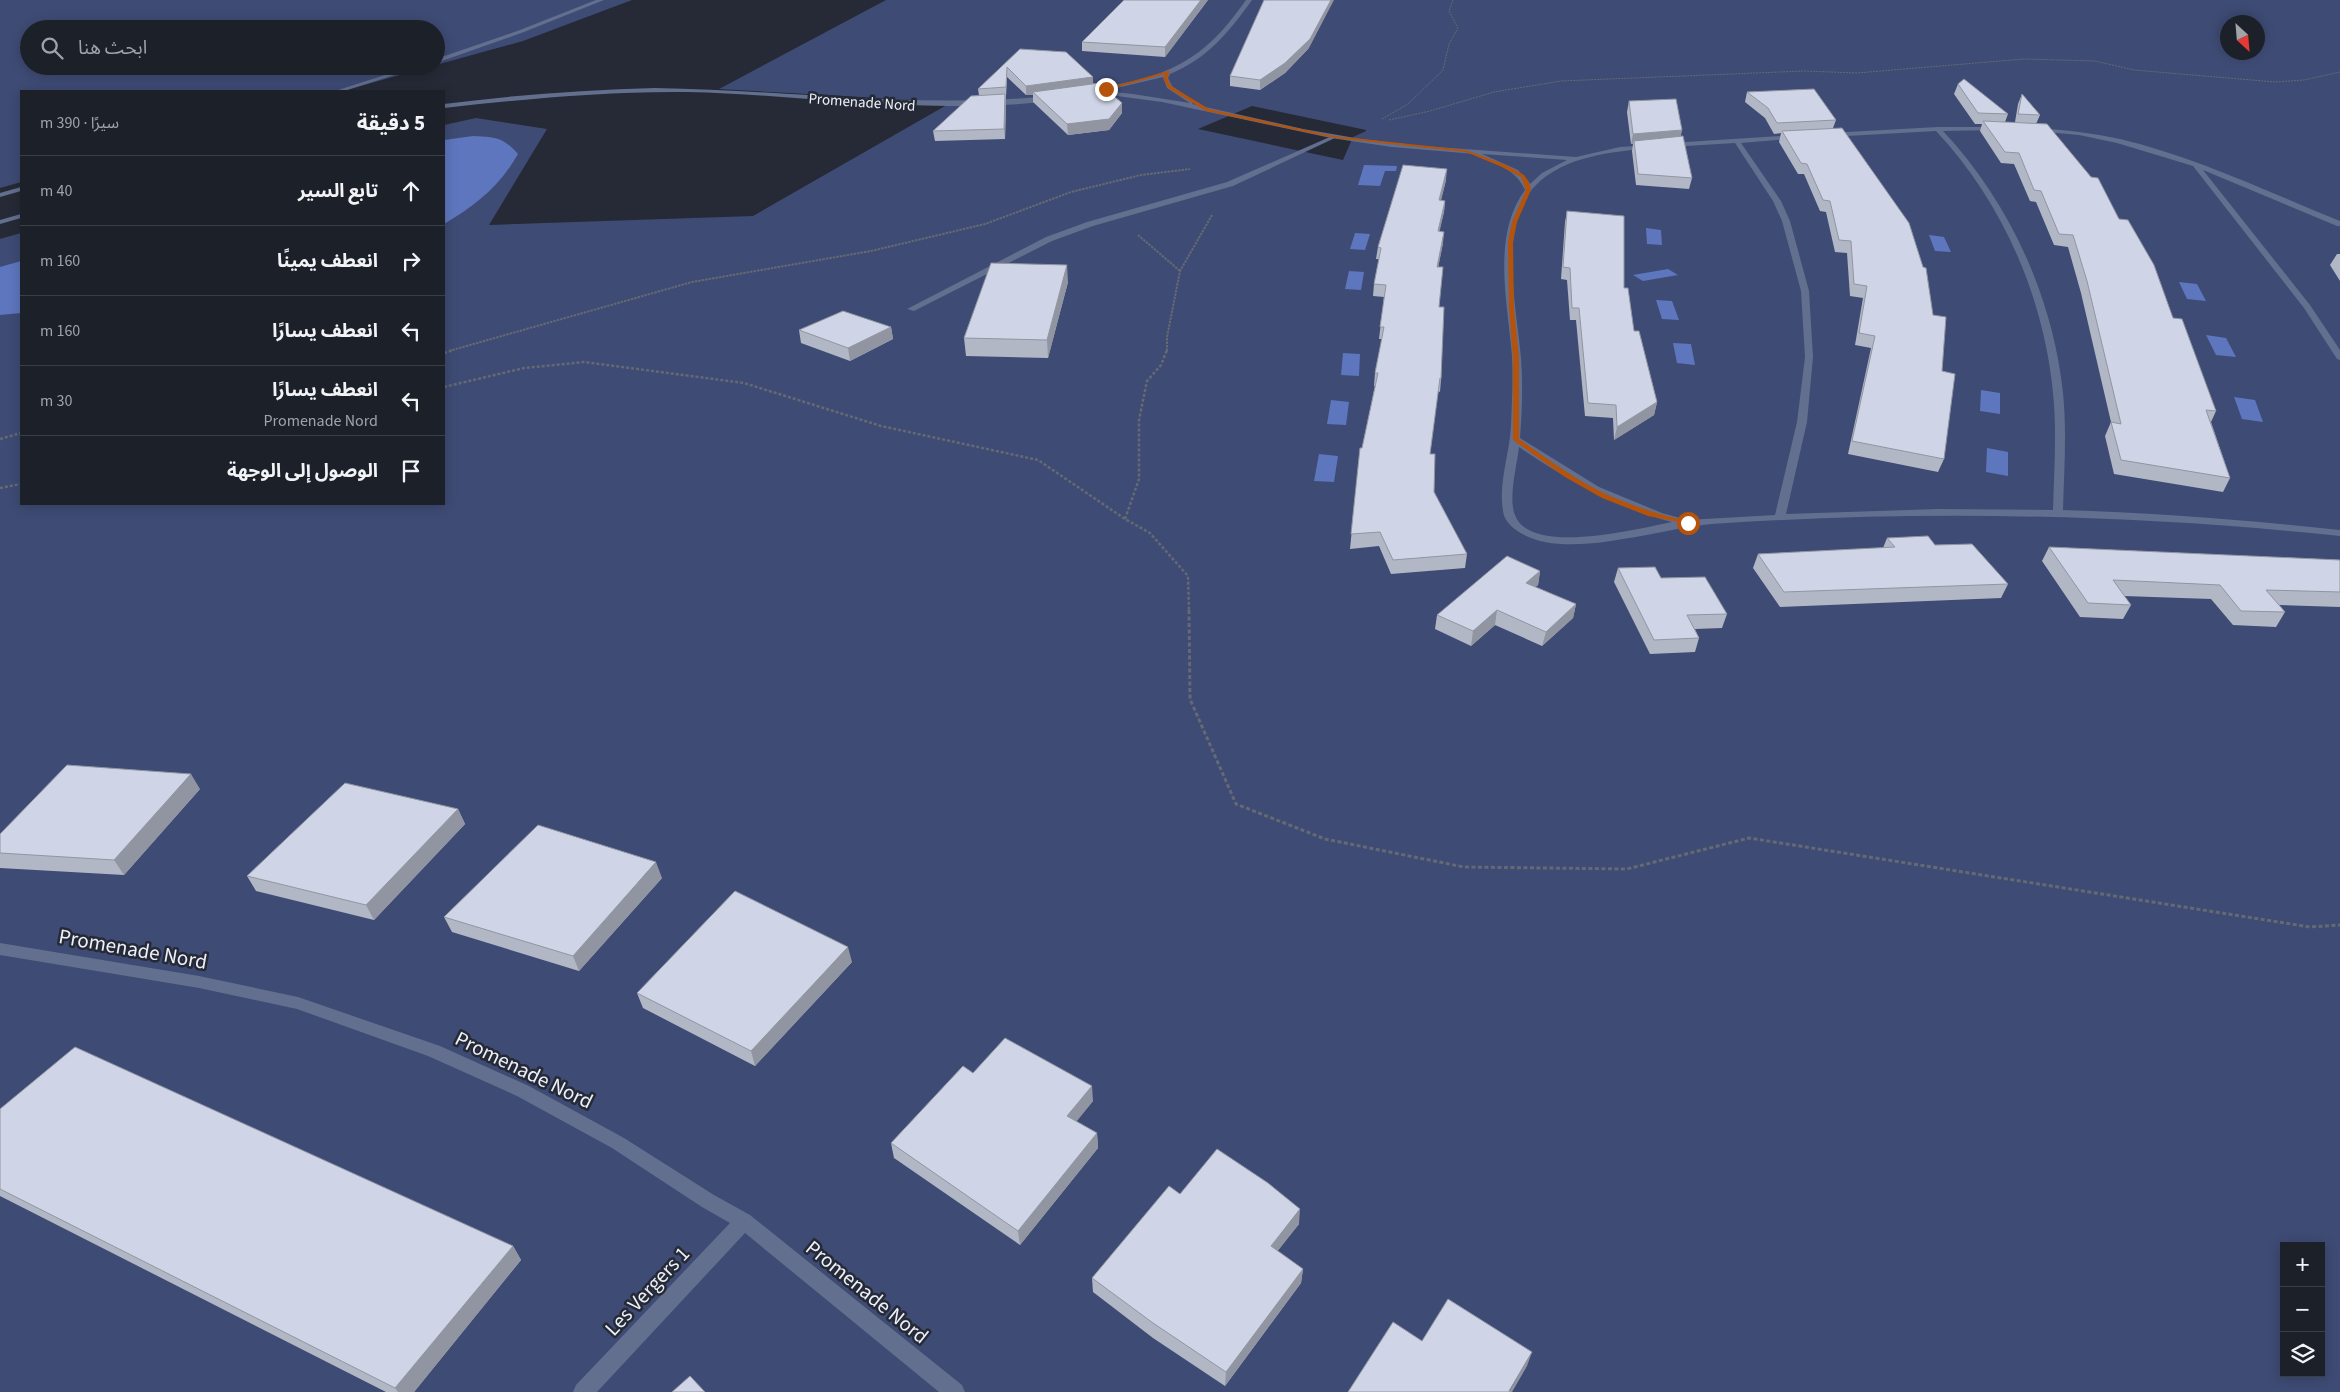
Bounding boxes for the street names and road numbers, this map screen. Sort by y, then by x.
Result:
street label: Promenade Nord [808,88,916,117]
street label: Promenade Nord [56,921,210,977]
street label: Promenade Nord [450,1024,598,1116]
street label: Promenade Nord [799,1233,935,1351]
street label: Les Vergers 1 [598,1240,696,1342]

